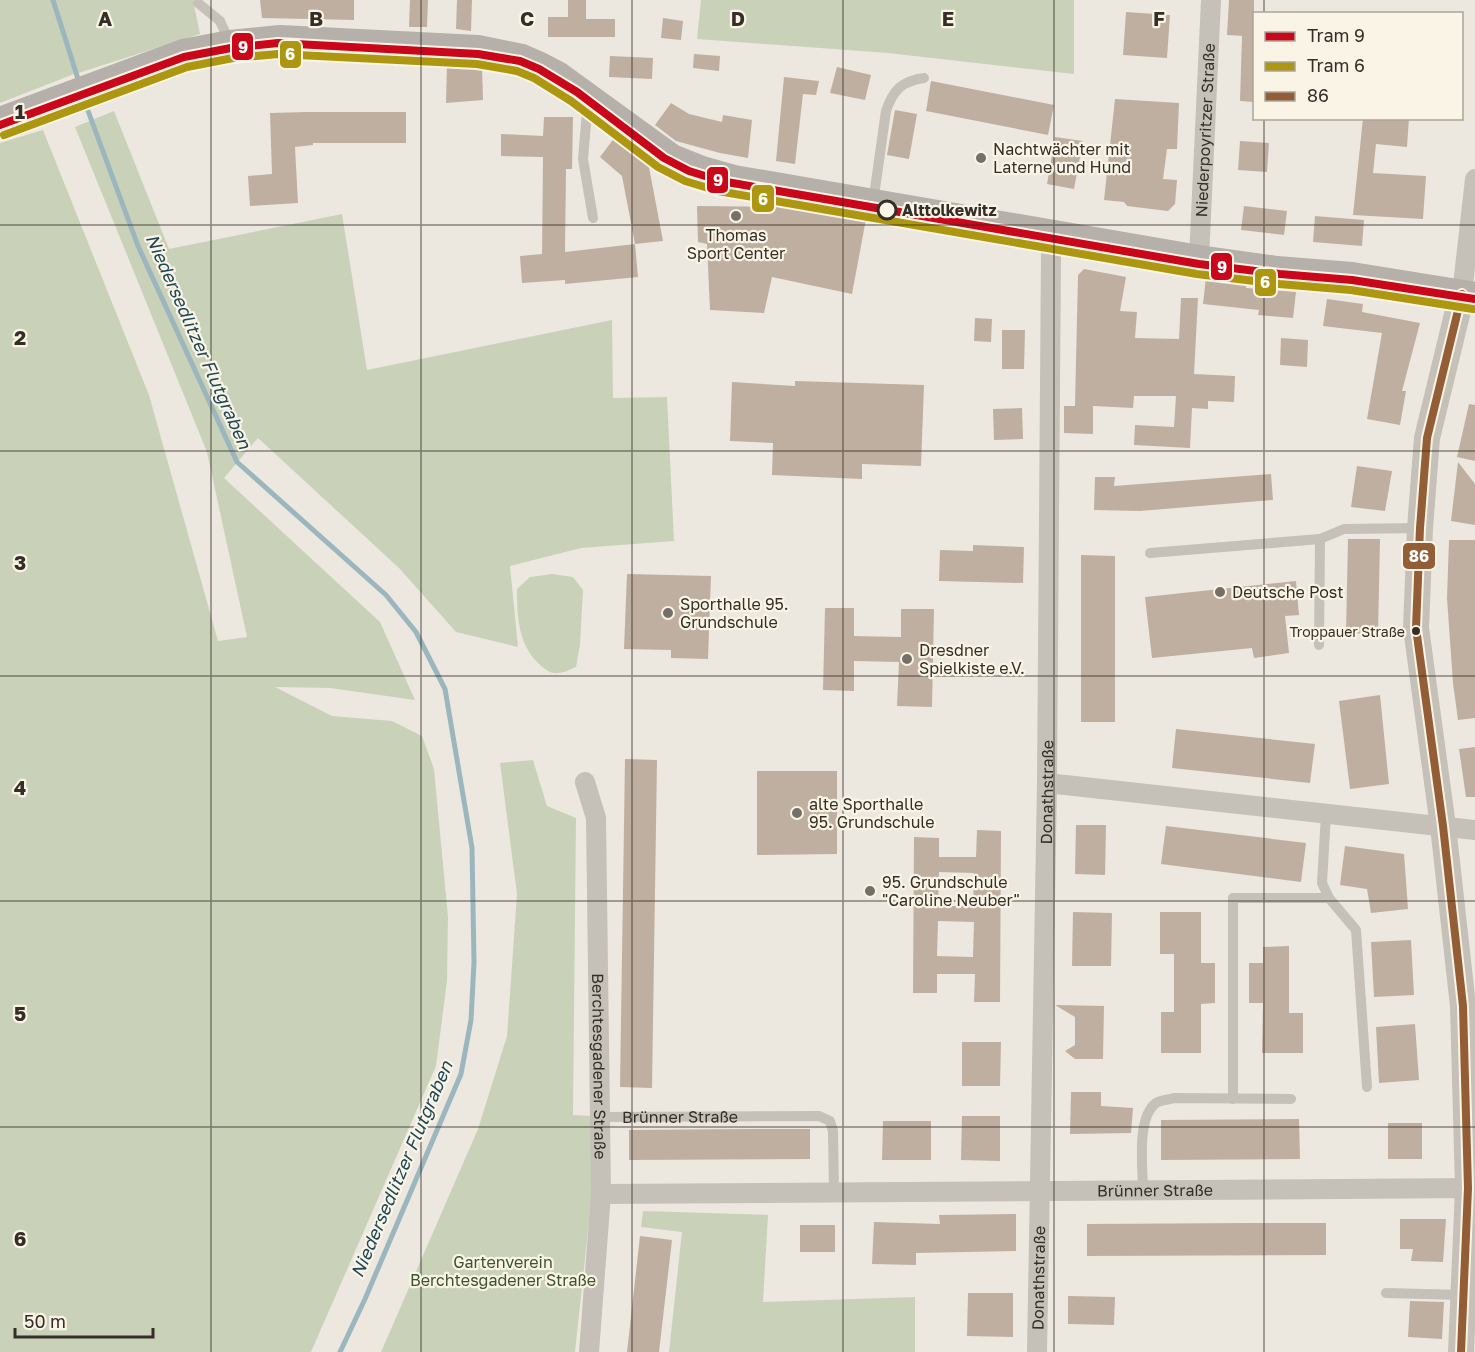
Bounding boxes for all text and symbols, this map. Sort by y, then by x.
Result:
text: A [98,6,112,30]
text: B [309,6,323,30]
text: C [520,6,534,30]
text: D [731,6,745,30]
text: E [942,6,954,30]
text: F [1153,6,1165,30]
legend [1253,12,1463,120]
text: Tram 9 [1307,24,1365,46]
line badge: 9 [231,32,254,61]
text: 9 [238,37,248,57]
line badge: 6 [279,40,302,69]
street label: Niederpoyritzer Straße [1191,43,1219,218]
text: 6 [285,44,295,64]
text: Tram 6 [1307,54,1365,76]
text: 86 [1307,84,1329,106]
text: 1 [15,99,25,123]
place label: Nachtwächter mit Laterne und Hund [993,139,1131,177]
marker: Nachtwächter mit Laterne und Hund [974,151,988,165]
line badge: 9 [706,166,729,194]
text: 9 [713,170,723,190]
line badge: 6 [751,184,775,213]
text: 6 [758,189,768,209]
marker: Alttolkewitz [877,200,897,220]
place label: Alttolkewitz [902,200,997,220]
marker: Thomas Sport Center [729,209,743,223]
place label: Thomas Sport Center [687,225,785,263]
water label: Niedersedlitzer Flutgraben [142,230,257,453]
line badge: 9 [1210,252,1233,281]
text: 9 [1217,257,1227,277]
line badge: 6 [1254,268,1277,297]
text: 6 [1260,272,1270,292]
text: 2 [14,325,26,349]
line badge: 86 [1402,542,1436,570]
text: 86 [1409,546,1429,566]
text: 3 [14,550,26,574]
place label: Deutsche Post [1232,582,1344,602]
marker: Deutsche Post [1213,585,1227,599]
place label: Sporthalle 95. Grundschule [680,594,789,632]
marker: Sporthalle 95. Grundschule [661,606,675,620]
place label: Troppauer Straße [1289,623,1405,640]
marker: Troppauer Straße [1410,625,1422,637]
place label: Dresdner Spielkiste e.V. [919,640,1025,678]
marker: Dresdner Spielkiste e.V. [900,652,914,666]
street label: Donathstraße [1036,740,1057,844]
text: 4 [14,775,26,799]
place label: alte Sporthalle 95. Grundschule [809,794,935,832]
marker: alte Sporthalle 95. Grundschule [790,806,804,820]
place label: 95. Grundschule "Caroline Neuber" [882,872,1020,910]
marker: 95. Grundschule "Caroline Neuber" [863,884,877,898]
street label: Berchtesgadener Straße [588,973,611,1160]
text: 5 [14,1001,26,1025]
water label: Niedersedlitzer Flutgraben [345,1057,457,1281]
street label: Brünner Straße [622,1106,738,1127]
street label: Brünner Straße [1097,1180,1213,1201]
text: 6 [14,1226,26,1250]
street label: Donathstraße [1027,1226,1049,1330]
park label: Gartenverein Berchtesgadener Straße [410,1252,596,1290]
scale bar [15,1301,153,1339]
text: 50 m [24,1310,66,1332]

